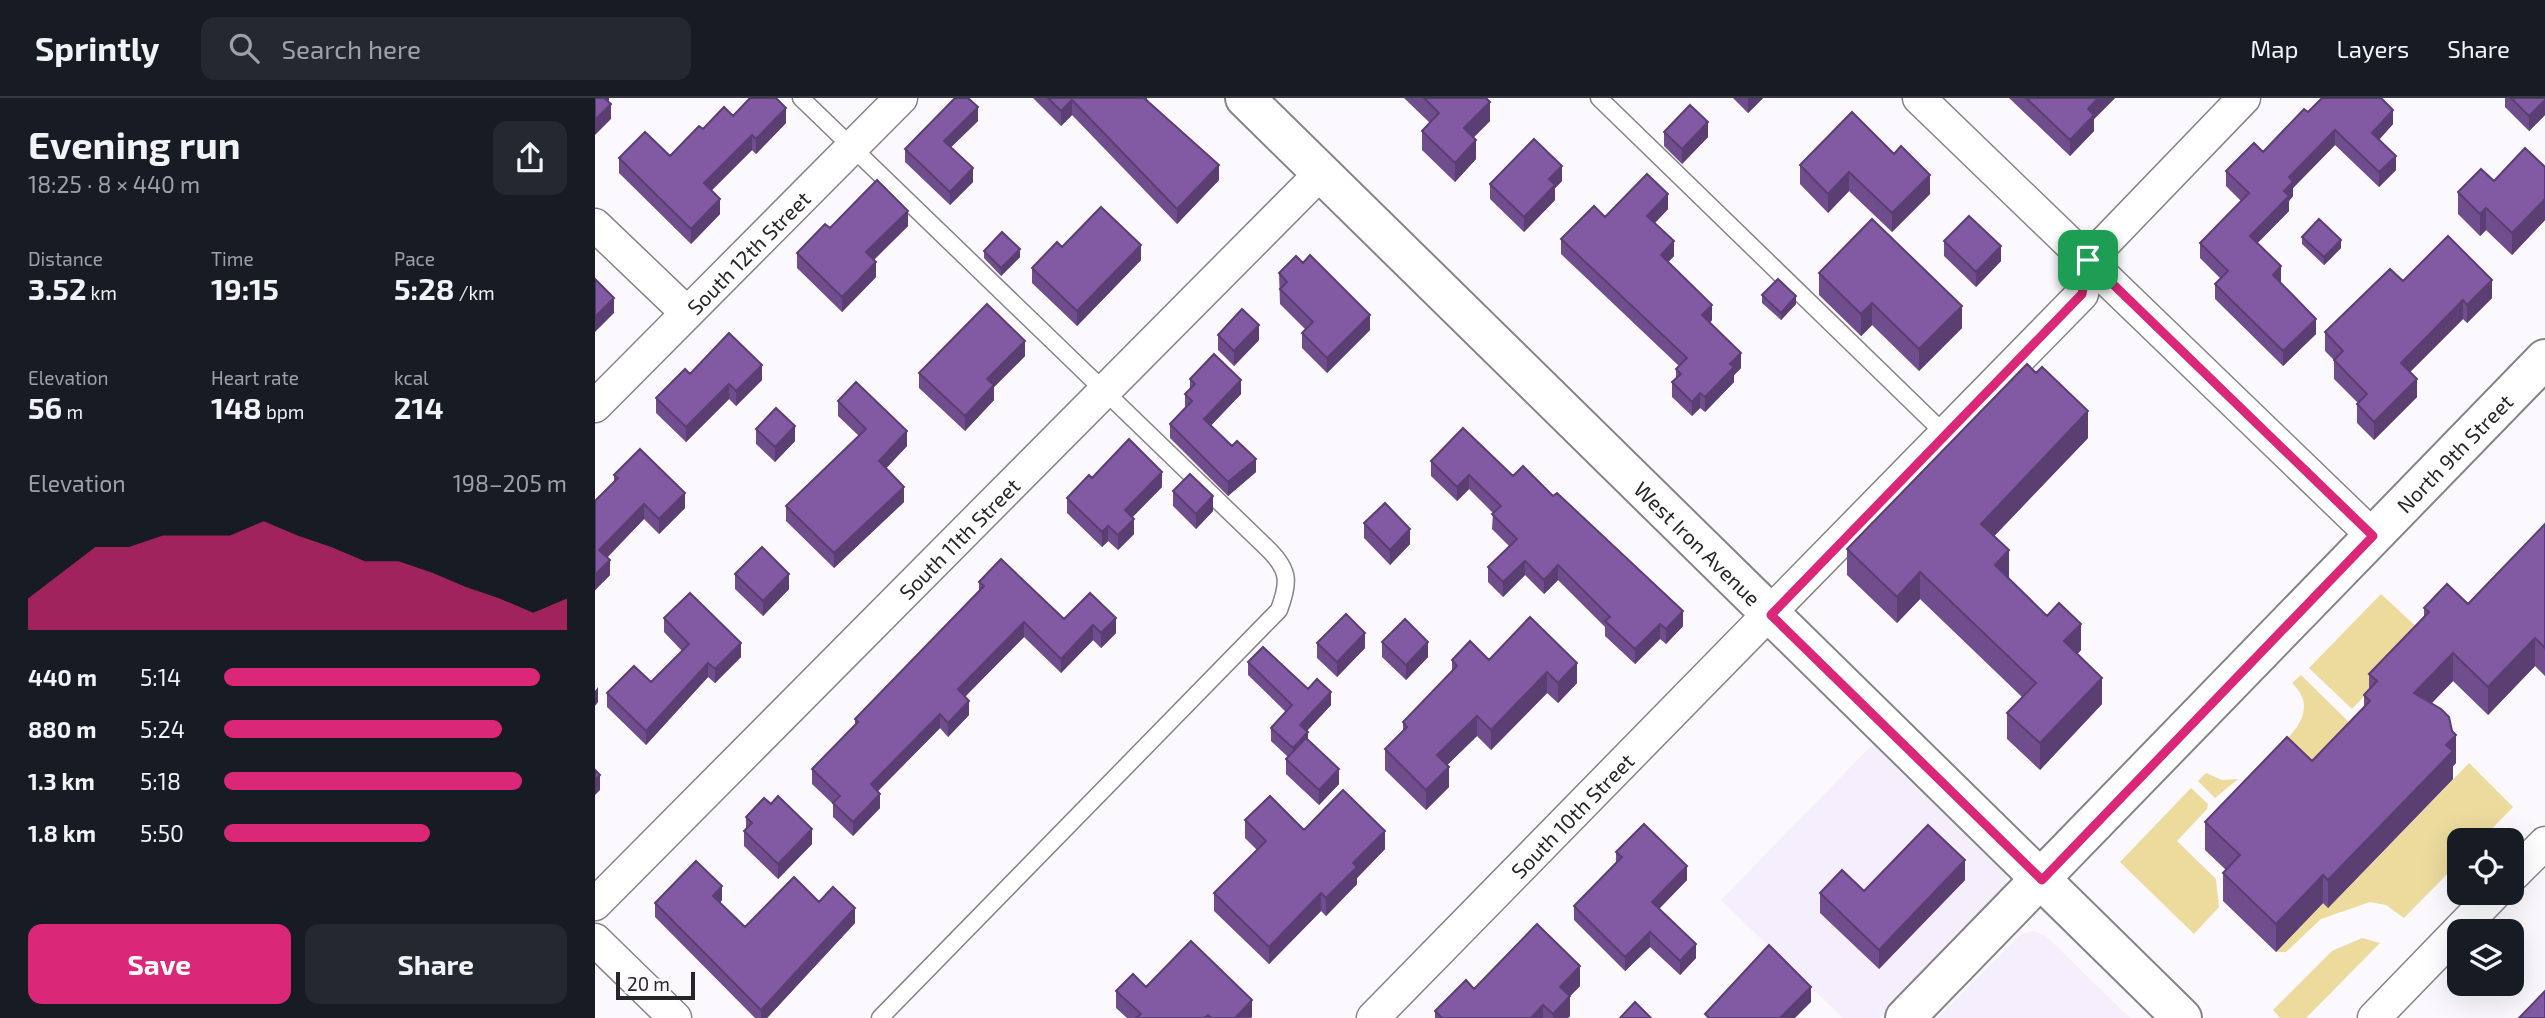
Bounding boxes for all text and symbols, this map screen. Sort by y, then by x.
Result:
search box [201,17,691,80]
text: Sprintly [35,28,159,68]
icon: search [225,29,263,67]
text: Search here [281,33,421,64]
text: Map [2250,34,2298,63]
text: Layers [2336,34,2409,63]
text: Share [2447,34,2510,63]
text: Evening run [28,121,241,167]
button: share [493,121,567,195]
text: 18:25 · 8 × 440 m [28,170,200,198]
street label: South 12th Street [681,185,815,319]
pin [2058,230,2118,290]
icon: arrive [2069,241,2107,279]
text: Distance [28,247,103,270]
text: Time [211,247,254,270]
text: Pace [394,247,435,270]
text: 3.52 [28,270,86,306]
text: 19:15 [211,270,279,306]
text: 5:28 [394,270,454,306]
text: km [86,281,117,304]
text: /km [454,281,495,304]
text: Elevation [28,366,109,389]
text: Heart rate [211,366,299,389]
text: kcal [394,366,429,389]
street label: North 9th Street [2391,388,2517,517]
text: 56 [28,389,62,425]
text: 148 [211,389,262,425]
text: 214 [394,389,444,425]
text: m [62,400,83,423]
text: bpm [262,400,305,423]
text: Elevation [28,469,126,497]
text: 198–205 m [453,469,567,497]
street label: South 11th Street [893,472,1024,604]
street label: West Iron Avenue [1630,476,1766,610]
text: 440 m [28,663,97,691]
text: 5:14 [140,663,181,691]
text: 880 m [28,715,96,743]
text: 5:24 [140,715,185,743]
street label: South 10th Street [1505,747,1638,883]
text: 1.3 km [28,767,95,795]
text: 5:18 [140,767,181,795]
text: 1.8 km [28,819,96,847]
text: 5:50 [140,819,184,847]
map controls [2447,828,2524,996]
button: locate [2447,828,2524,905]
button: layers [2447,919,2524,996]
button: Save [28,924,291,1004]
button: Share [305,924,567,1004]
scale bar [616,969,695,1001]
text: 20 m [627,972,670,995]

